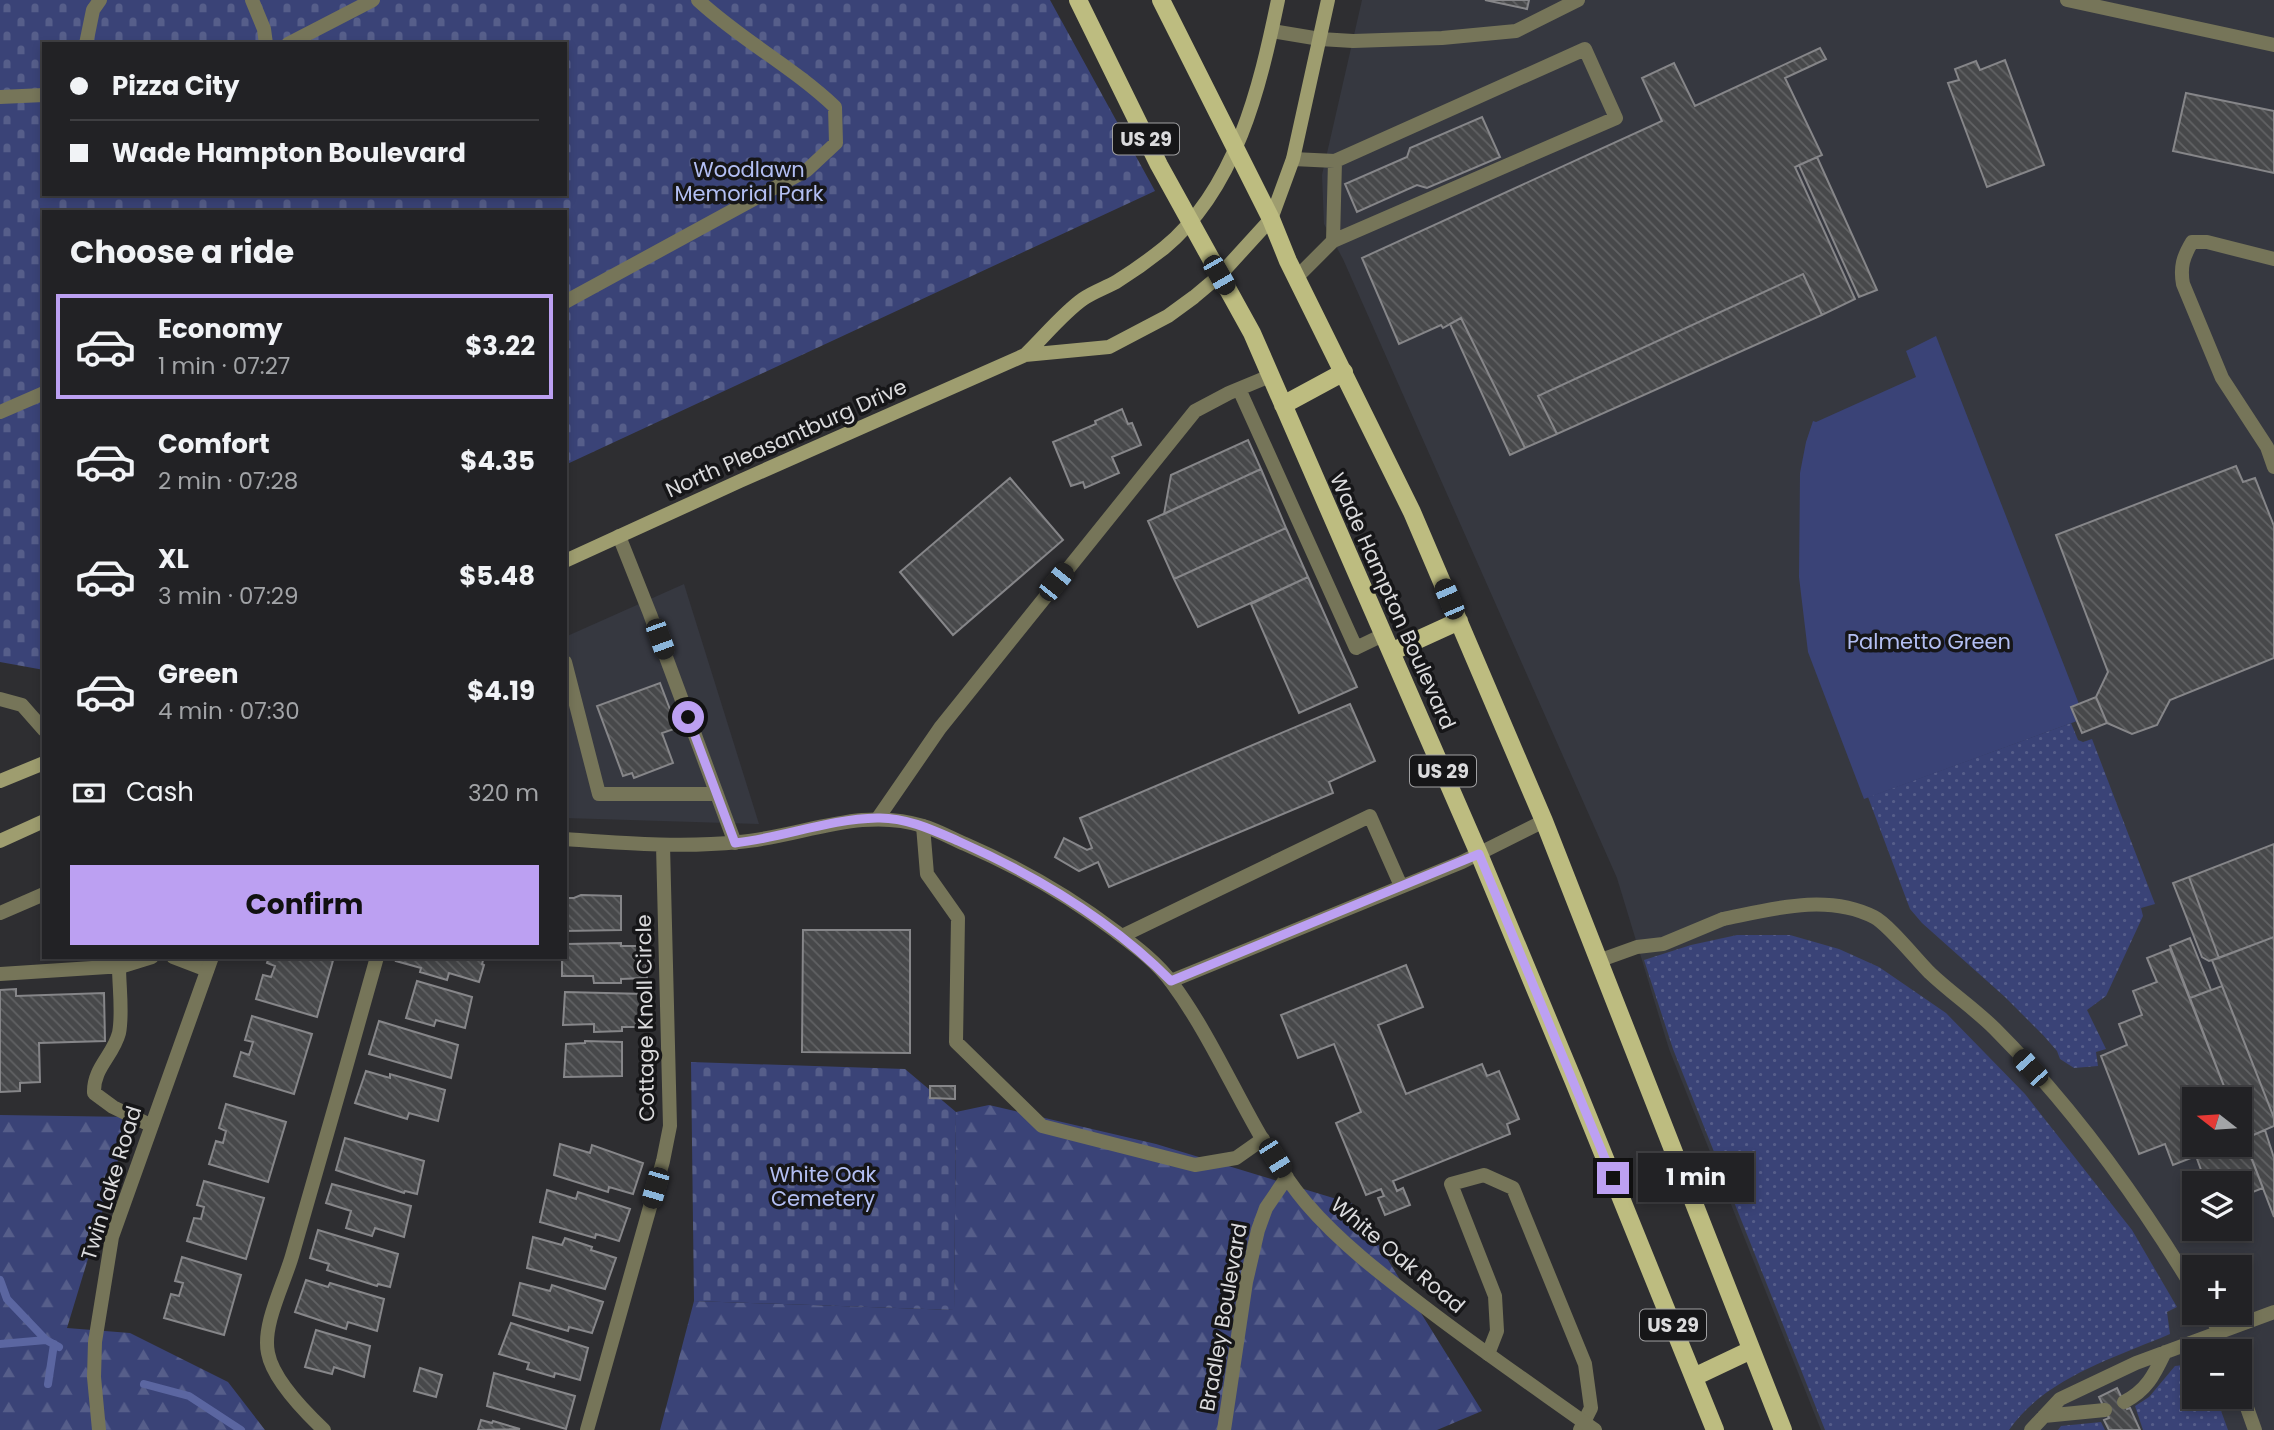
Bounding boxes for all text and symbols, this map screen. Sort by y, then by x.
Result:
text: Pizza City [112,68,239,104]
road number: US 29 [1113,124,1179,154]
text: Wade Hampton Boulevard [112,135,466,171]
park label: Woodlawn Memorial Park [674,155,824,208]
text: Choose a ride [70,229,294,274]
car [1200,252,1239,298]
text: Economy [158,311,282,347]
icon: car [74,315,137,378]
text: $3.22 [465,328,535,364]
text: 1 min · 07:27 [158,350,290,382]
street label: North Pleasantburg Drive [661,372,911,504]
text: Comfort [158,426,270,462]
icon: car [74,430,137,493]
text: $4.35 [460,443,535,479]
text: 2 min · 07:28 [158,465,298,497]
street label: Wade Hampton Boulevard [1323,468,1463,734]
text: XL [158,541,189,577]
icon: car [74,545,137,608]
text: $5.48 [459,558,535,594]
car [1035,559,1078,605]
car [1432,576,1467,622]
text: 3 min · 07:29 [158,580,299,612]
car [643,616,678,662]
park label: Palmetto Green [1847,627,2011,656]
text: Green [158,656,239,692]
icon: car [74,660,137,723]
text: $4.19 [467,673,535,709]
text: 4 min · 07:30 [158,695,300,727]
route start [672,701,704,733]
road number: US 29 [1410,756,1476,786]
icon: cash [70,774,108,812]
text: Cash [126,774,194,810]
text: 320 m [468,777,539,809]
button: Confirm [70,865,539,945]
street label: Cottage Knoll Circle [629,914,661,1122]
car [2009,1045,2052,1091]
north arrow [2182,1087,2252,1157]
map controls [2182,1087,2252,1409]
street label: Twin Lake Road [74,1102,148,1264]
car [1255,1135,1296,1181]
callout: 1 min [1638,1154,1753,1202]
park label: White Oak Cemetery [770,1160,877,1213]
text: 1 min [1666,1161,1726,1193]
route end [1597,1162,1629,1194]
car [640,1165,671,1211]
button: layers [2182,1171,2252,1241]
street label: White Oak Road [1325,1190,1471,1320]
street label: Bradley Boulevard [1192,1221,1254,1413]
button: + [2182,1255,2252,1325]
road number: US 29 [1640,1310,1706,1340]
button: − [2182,1339,2252,1409]

